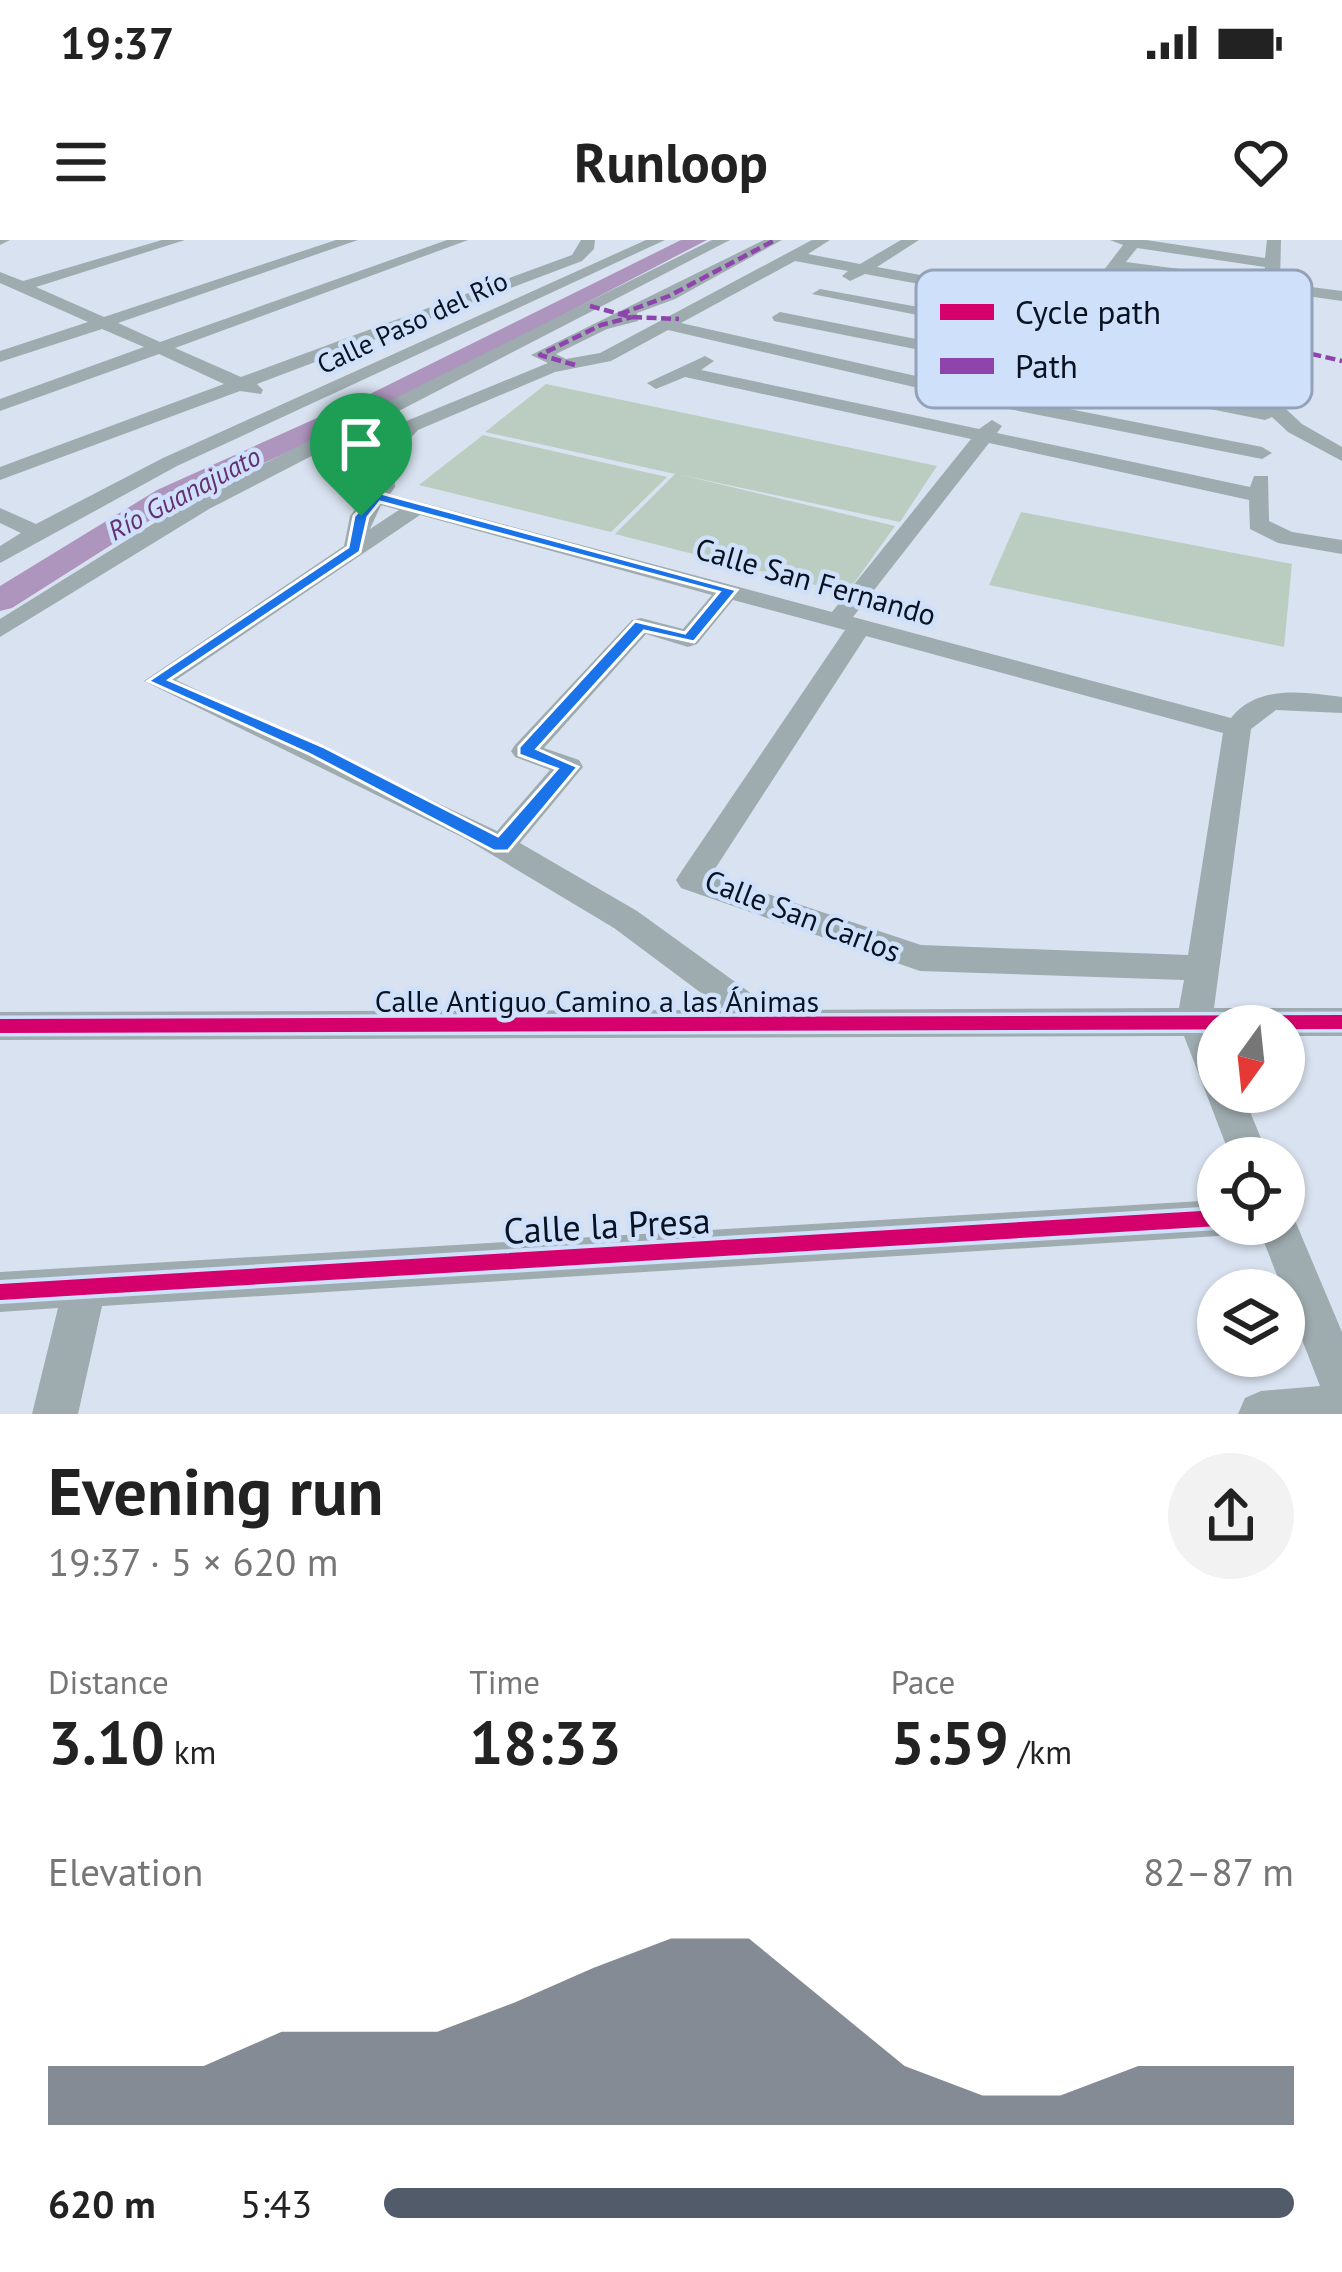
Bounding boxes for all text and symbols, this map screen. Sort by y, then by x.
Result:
text: 19:37 [60,13,174,71]
text: Runloop [574,127,768,197]
icon: menu [48,129,114,195]
icon: heart [1228,129,1294,195]
street label: Calle Paso del Río [311,263,513,381]
legend [916,270,1312,408]
text: Cycle path [1015,290,1161,333]
text: Path [1015,344,1078,387]
pin [310,393,412,516]
icon: arrive [328,411,394,477]
water label: Río Guanajuato [102,439,266,547]
street label: Calle San Fernando [691,528,941,634]
street label: Calle San Carlos [700,860,906,970]
street label: Calle Antiguo Camino a las Ánimas [375,981,819,1020]
north arrow [1197,1005,1305,1113]
map controls [1197,1005,1305,1377]
button: locate [1197,1137,1305,1245]
street label: Calle la Presa [502,1196,712,1254]
button: layers [1197,1269,1305,1377]
text: Evening run [48,1448,383,1533]
button: share [1168,1453,1294,1579]
text: 19:37 · 5 × 620 m [48,1536,338,1587]
text: Distance [48,1660,169,1703]
text: Time [469,1660,540,1703]
text: Pace [891,1660,955,1703]
text: 3.10 [48,1703,165,1781]
text: 18:33 [469,1703,622,1781]
text: 5:59 [891,1703,1009,1781]
text: km [165,1730,216,1773]
text: /km [1009,1730,1072,1773]
text: Elevation [48,1846,203,1897]
text: 82–87 m [1143,1846,1294,1897]
text: 620 m [48,2178,156,2229]
text: 5:43 [240,2178,312,2229]

